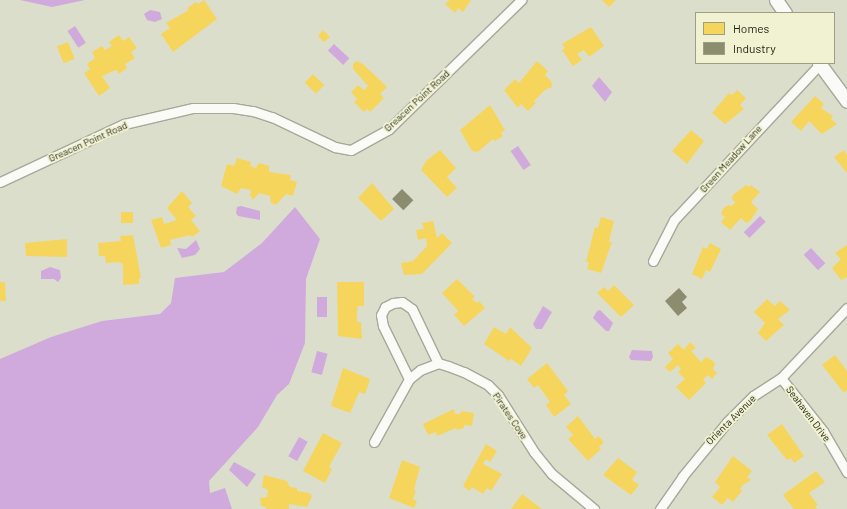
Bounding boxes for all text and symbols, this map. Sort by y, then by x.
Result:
legend [695,12,835,64]
text: Homes [733,21,769,35]
text: Industry [733,41,776,55]
street label: Greacen Point Road [382,68,452,134]
street label: Greacen Point Road [47,119,129,165]
street label: Green Meadow Lane [698,123,764,195]
street label: Seahaven Drive [783,384,833,444]
street label: Pirates Cove [490,390,530,442]
street label: Orienta Avenue [704,393,758,447]

